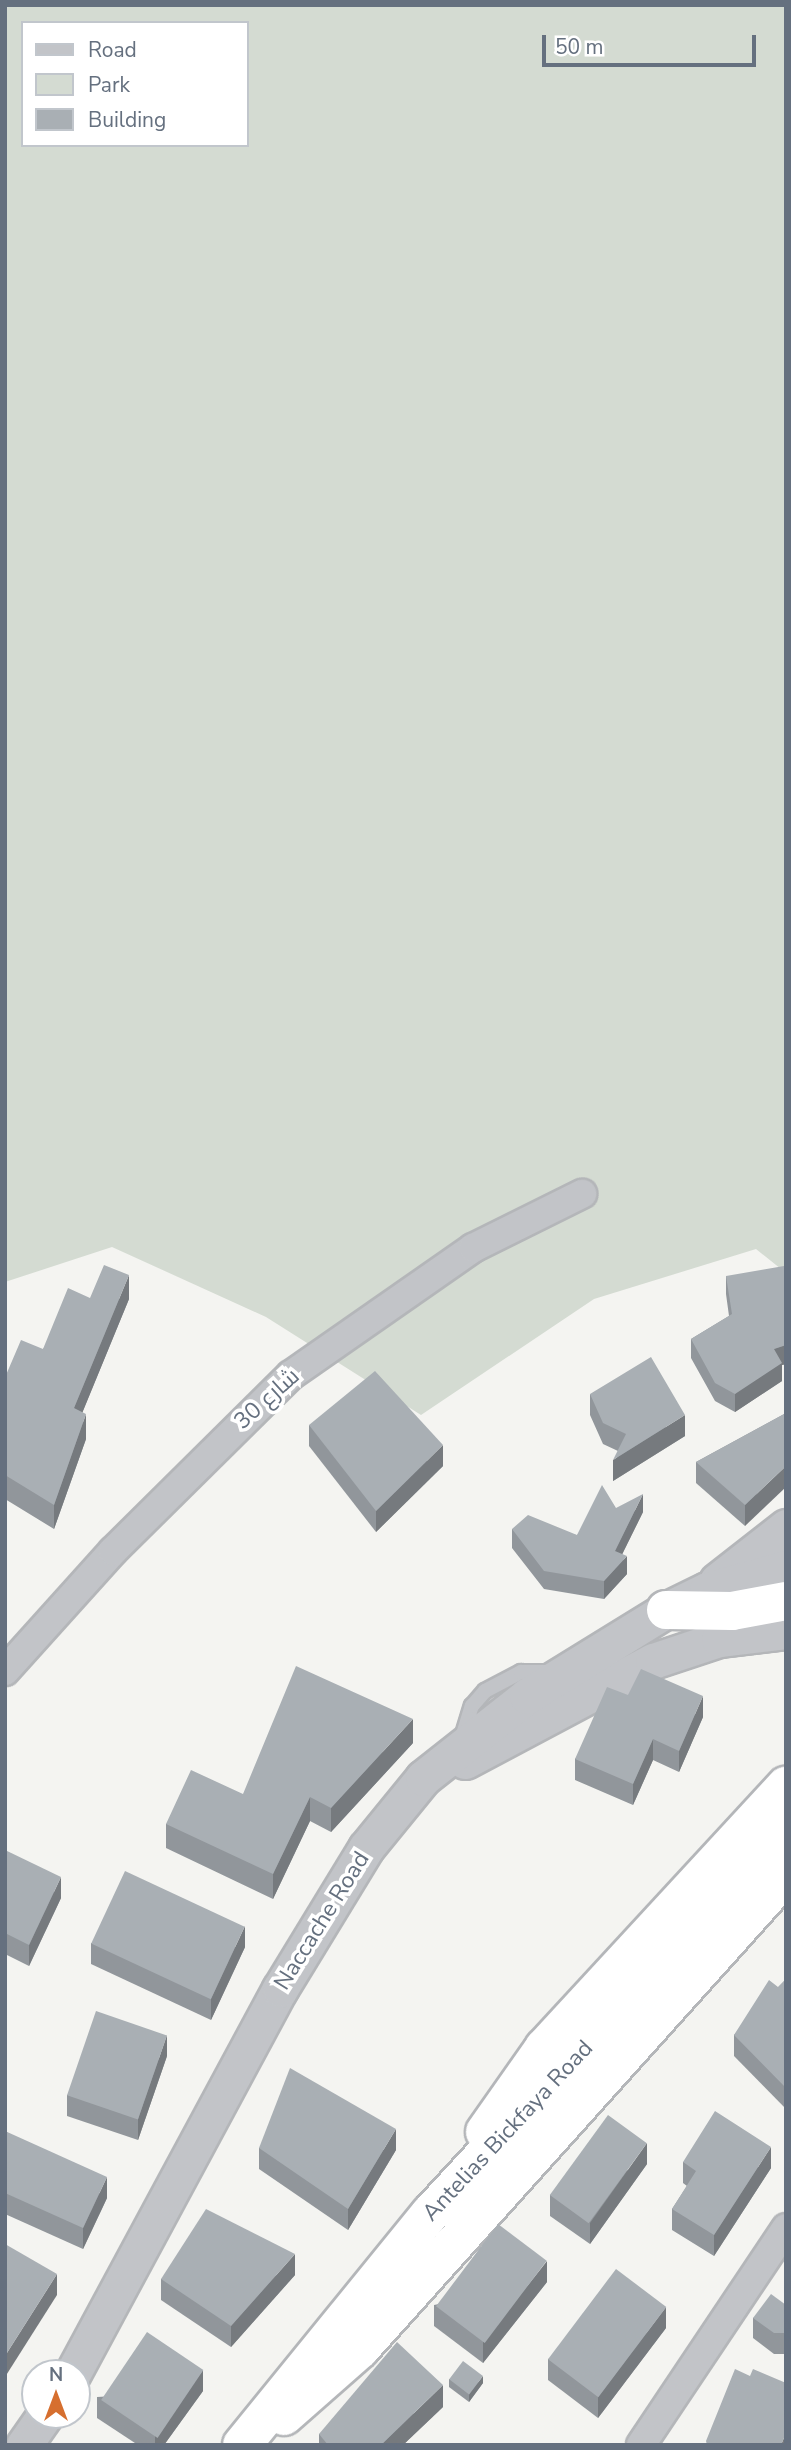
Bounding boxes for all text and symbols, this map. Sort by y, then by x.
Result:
legend [21,21,248,147]
scale bar [546,21,760,65]
text: 50 m [555,33,604,61]
text: Road [88,36,137,64]
text: Park [88,71,130,99]
text: Building [88,106,166,134]
street label: شارع 30 [229,1363,305,1435]
street label: Naccache Road [269,1847,375,1995]
street label: Antelias Bickfaya Road [417,2035,599,2227]
north arrow [21,2359,91,2429]
text: N [49,2362,63,2388]

